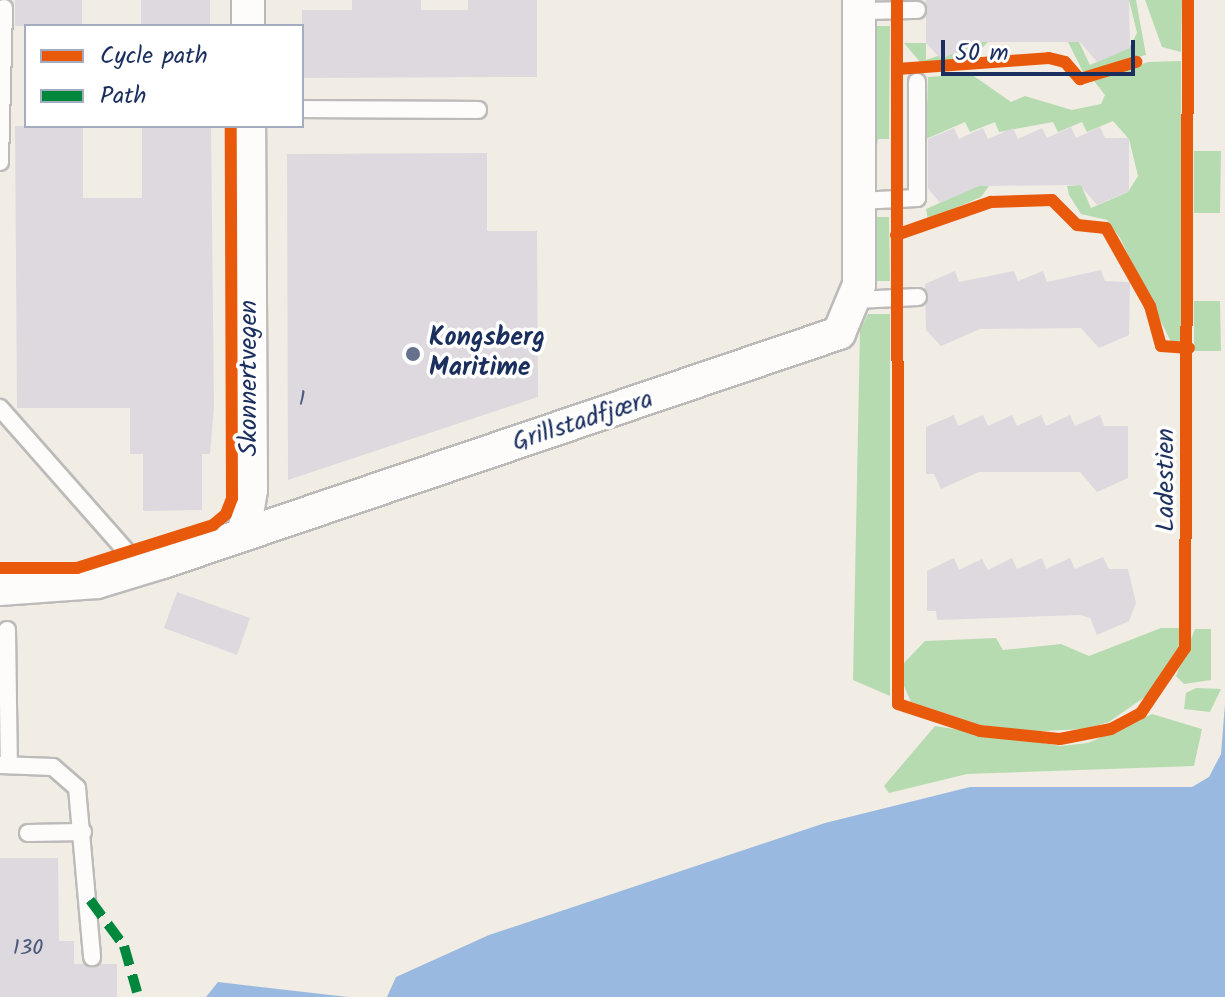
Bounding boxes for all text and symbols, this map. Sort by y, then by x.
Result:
legend [24,24,304,128]
scale bar [945,24,1139,74]
text: 50 m [955,34,1009,73]
text: Cycle path [100,37,208,76]
text: Path [100,77,146,116]
street label: Skonnertvegen [234,300,266,456]
place label: Kongsberg Maritime [429,323,545,384]
marker: Kongsberg Maritime [404,345,422,363]
street label: Grillstadfjæra [509,385,657,459]
house number: 1 [299,387,305,413]
street label: Ladestien [1151,428,1183,532]
house number: 130 [13,936,43,962]

